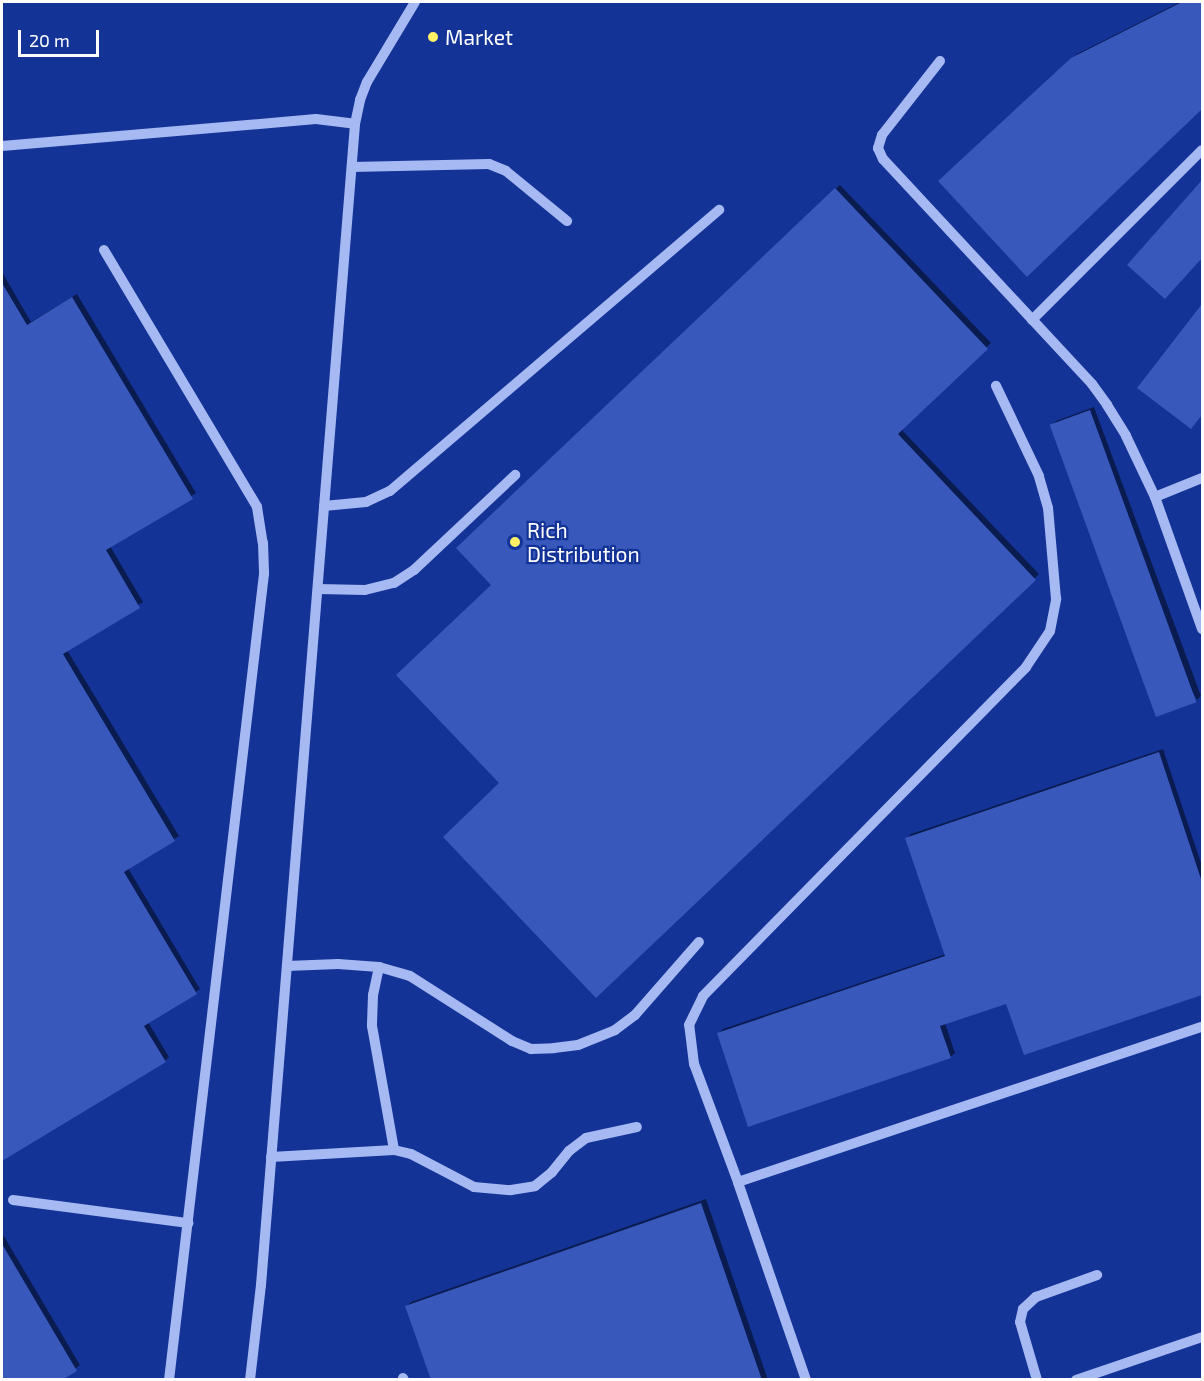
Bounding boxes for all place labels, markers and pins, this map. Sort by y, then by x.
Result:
place label: Market [445,24,513,50]
marker: Market [426,30,440,44]
place label: Rich Distribution [527,517,640,567]
marker: Rich Distribution [508,535,522,549]

